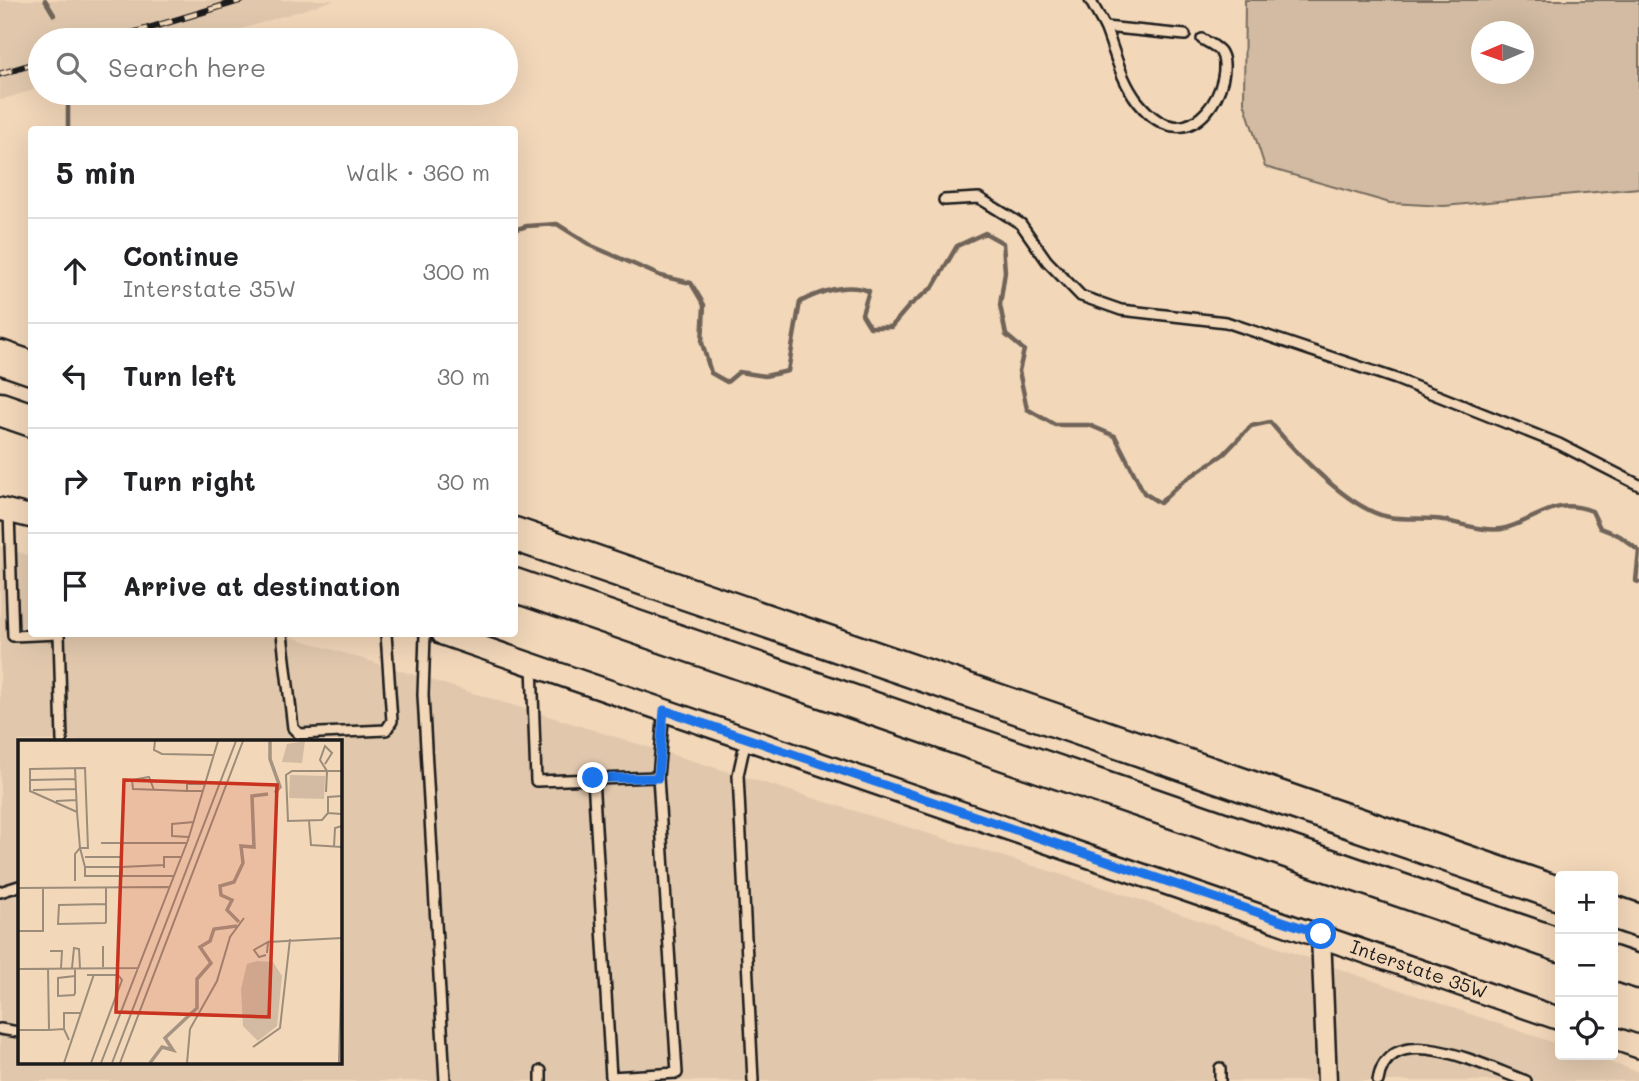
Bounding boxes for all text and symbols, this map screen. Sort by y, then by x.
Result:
north arrow [1471,21,1534,84]
search box [28,28,518,105]
icon: search [52,48,90,86]
text: Search here [108,50,266,84]
text: 5 min [56,152,136,192]
text: Walk · 360 m [345,157,490,187]
text: Continue [123,239,239,273]
icon: ahead [56,252,94,290]
text: 300 m [422,256,490,286]
text: Interstate 35W [123,273,296,303]
icon: left [56,357,94,395]
text: Turn left [123,359,236,393]
text: 30 m [437,361,490,391]
icon: right [56,462,94,500]
text: Turn right [123,464,256,498]
text: 30 m [437,466,490,496]
icon: arrive [56,567,94,605]
text: Arrive at destination [123,569,400,603]
inset map [18,740,341,1064]
route end [577,762,608,793]
map controls [1555,871,1618,1060]
button: + [1555,871,1618,934]
route start [1305,918,1336,949]
street label: Interstate 35W [1347,933,1491,1004]
button: − [1555,934,1618,997]
button: locate [1555,997,1618,1060]

